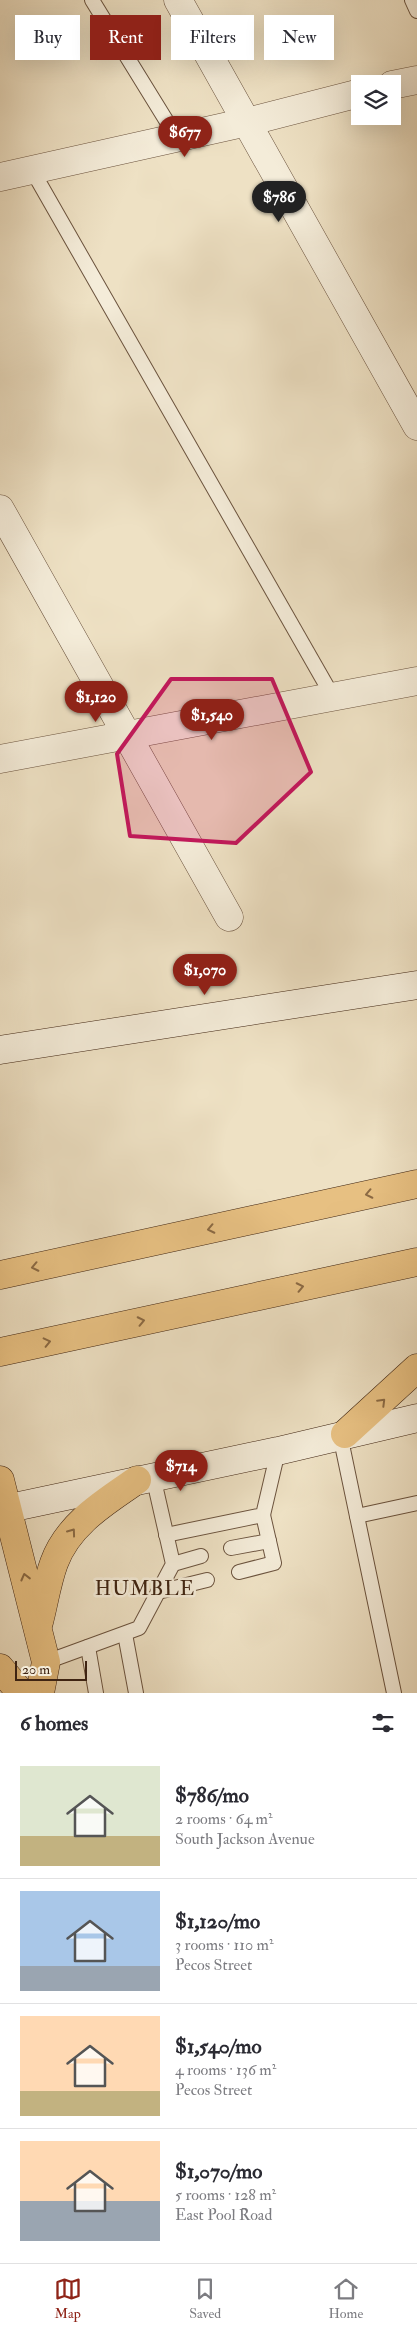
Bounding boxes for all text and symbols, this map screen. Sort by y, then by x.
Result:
chip: Buy [15,15,80,60]
chip: Rent [90,15,161,60]
chip: Filters [171,15,254,60]
chip: New [264,15,334,60]
map controls [351,75,401,125]
button: layers [351,75,401,125]
pin: $677 [155,116,215,158]
text: $677 [169,122,201,142]
pin: $786 [249,180,309,223]
text: $786 [263,187,295,207]
pin: $1,120 [55,680,137,723]
text: $1,120 [76,687,116,707]
pin: $1,540 [171,698,253,741]
text: $1,540 [191,705,233,725]
pin: $1,070 [164,954,246,996]
text: $1,070 [184,960,226,980]
one-way arrow [365,1188,374,1199]
one-way arrow [206,1223,215,1233]
one-way arrow [31,1261,40,1272]
one-way arrow [295,1282,304,1293]
one-way arrow [136,1317,145,1327]
one-way arrow [42,1337,51,1348]
one-way arrow [376,1398,385,1407]
pin: $714 [151,1450,211,1492]
text: $714 [166,1456,196,1476]
one-way arrow [66,1528,75,1538]
one-way arrow [21,1574,31,1582]
district label: HUMBLE [95,1576,195,1601]
scale bar [15,1658,88,1681]
text: 20 m [22,1661,50,1678]
icon: filters [369,1709,397,1737]
text: 6 homes [20,1710,88,1737]
text: $786/mo [175,1782,249,1809]
icon: home [60,1786,120,1846]
text: 2 rooms · 64 m² [175,1809,273,1829]
text: South Jackson Avenue [175,1829,315,1849]
text: $1,120/mo [175,1908,260,1935]
icon: home [60,1911,120,1971]
text: 3 rooms · 110 m² [175,1935,273,1955]
text: Pecos Street [175,1955,252,1975]
text: $1,540/mo [175,2033,262,2060]
icon: home [60,2036,120,2096]
text: 4 rooms · 136 m² [175,2060,276,2080]
text: Pecos Street [175,2080,252,2100]
text: $1,070/mo [175,2158,262,2185]
icon: home [60,2161,120,2221]
text: 5 rooms · 128 m² [175,2185,276,2205]
text: East Pool Road [175,2205,272,2225]
tab: Map [54,2275,82,2322]
tab: Saved [189,2275,221,2322]
tab: Home [329,2275,363,2322]

